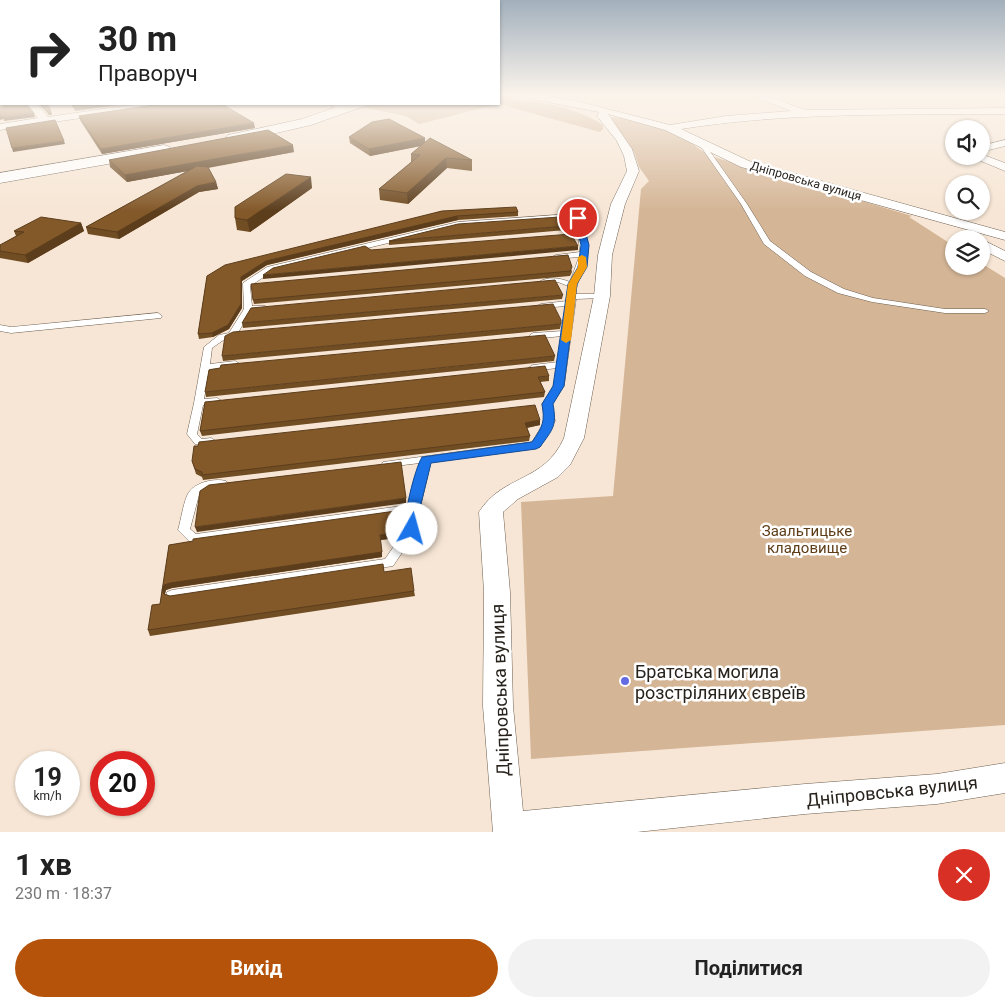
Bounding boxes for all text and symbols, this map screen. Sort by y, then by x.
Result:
text: 30 m [98,19,177,60]
icon: right [15,20,80,85]
text: Праворуч [98,61,198,86]
map controls [945,120,990,275]
button: sound [945,120,990,165]
street label: Дніпровська вулиця [749,158,863,204]
button: search [945,175,990,220]
pin [557,197,599,239]
icon: arrive [564,204,592,232]
button: layers [945,230,990,275]
position arrow [385,502,437,554]
park label: Заальтицьке кладовище [762,522,852,557]
street label: Дніпровська вулиця [486,604,514,776]
place label: Братська могила розстріляних євреїв [635,661,806,703]
marker: Братська могила розстріляних євреїв [619,675,631,687]
speed limit sign: 20 [90,751,155,816]
text: 19 [33,763,62,792]
street label: Дніпровська вулиця [805,772,979,810]
text: km/h [33,789,62,803]
text: 1 хв [15,847,72,882]
button: close [938,849,990,901]
text: 230 m · 18:37 [15,884,112,903]
button: Вихід [15,939,498,997]
button: Поділитися [508,939,990,997]

